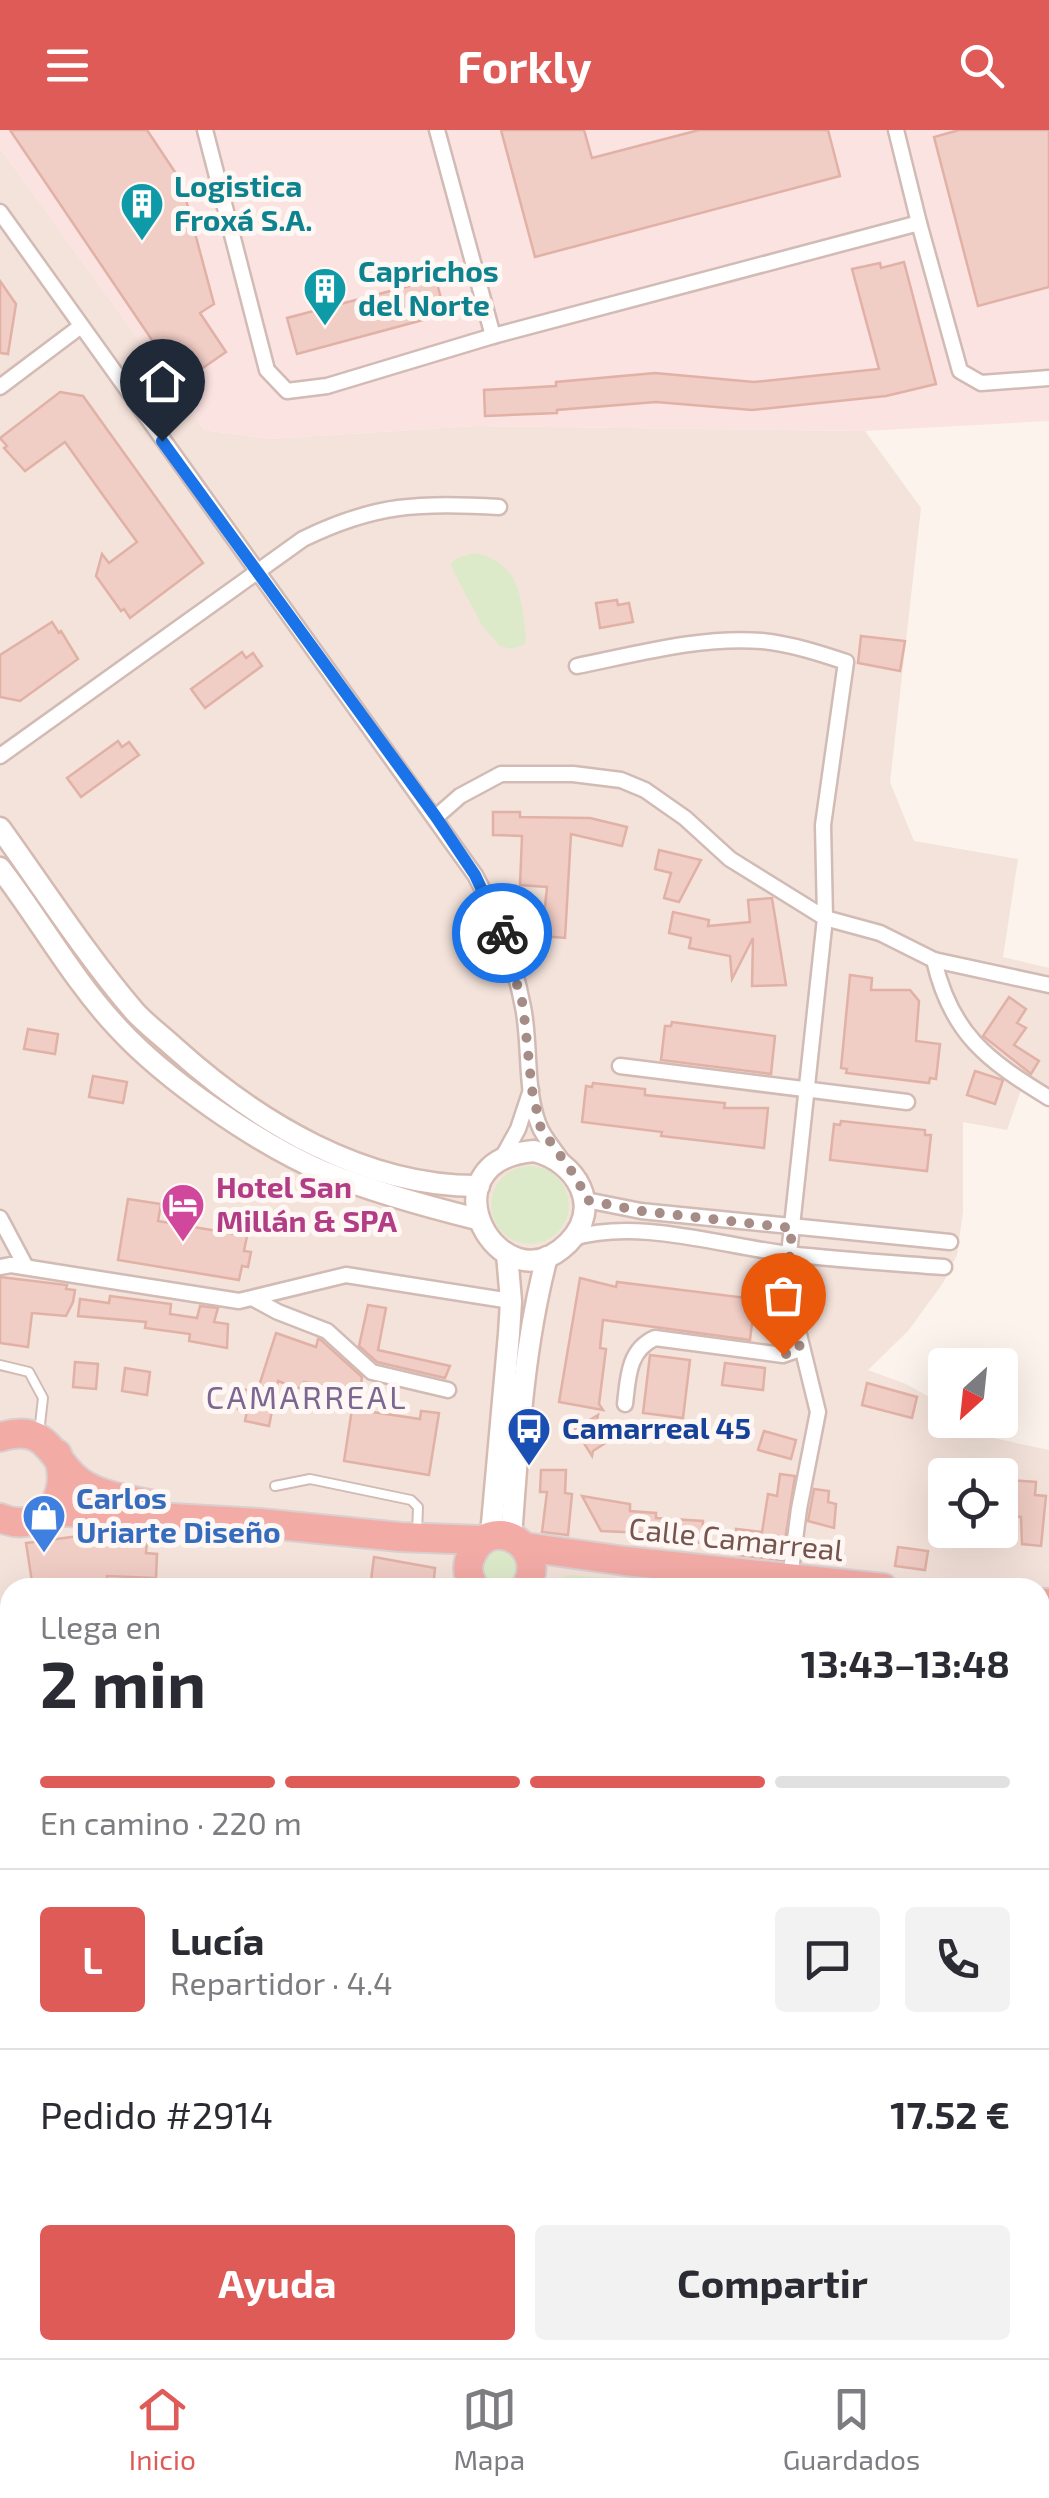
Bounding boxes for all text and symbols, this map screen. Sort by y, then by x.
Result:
icon: menu [40,38,95,93]
text: Forkly [457,38,592,92]
icon: search [954,38,1009,93]
place label: Logistica Froxá S.A. [174,167,312,237]
building icon: Logistica Froxá S.A. [119,181,165,242]
place label: Caprichos del Norte [358,252,499,322]
building icon: Caprichos del Norte [302,266,348,327]
pin [120,339,205,442]
icon: home [135,354,190,409]
courier [452,883,552,983]
icon: bike [475,906,530,961]
place label: Hotel San Millán & SPA [216,1168,398,1238]
hotel icon: Hotel San Millán & SPA [160,1182,206,1243]
pin [741,1253,826,1356]
icon: bag [756,1268,811,1323]
north arrow [928,1348,1018,1438]
map controls [928,1348,1018,1548]
district label: CAMARREAL [206,1377,408,1415]
bus stop icon: Camarreal 45 [506,1406,552,1467]
place label: Camarreal 45 [562,1409,751,1445]
button: locate [928,1458,1018,1548]
place label: Carlos Uriarte Diseño [76,1479,281,1549]
shop icon: Carlos Uriarte Diseño [21,1493,67,1554]
street label: Calle Camarreal [627,1509,845,1567]
text: Llega en [40,1607,161,1645]
text: 13:43–13:48 [801,1640,1010,1686]
text: 2 min [40,1643,206,1721]
text: En camino · 220 m [40,1803,302,1841]
button: chat [775,1907,880,2012]
button: phone [905,1907,1010,2012]
text: Lucía [170,1917,264,1963]
text: L [82,1936,103,1982]
text: Repartidor · 4.4 [170,1963,393,2001]
text: Pedido #2914 [40,2091,273,2137]
text: 17.52 € [890,2091,1010,2137]
button: Ayuda [40,2225,515,2340]
button: Compartir [535,2225,1010,2340]
tab: Inicio [129,2382,196,2476]
tab: Mapa [454,2382,525,2476]
tab: Guardados [783,2382,920,2476]

